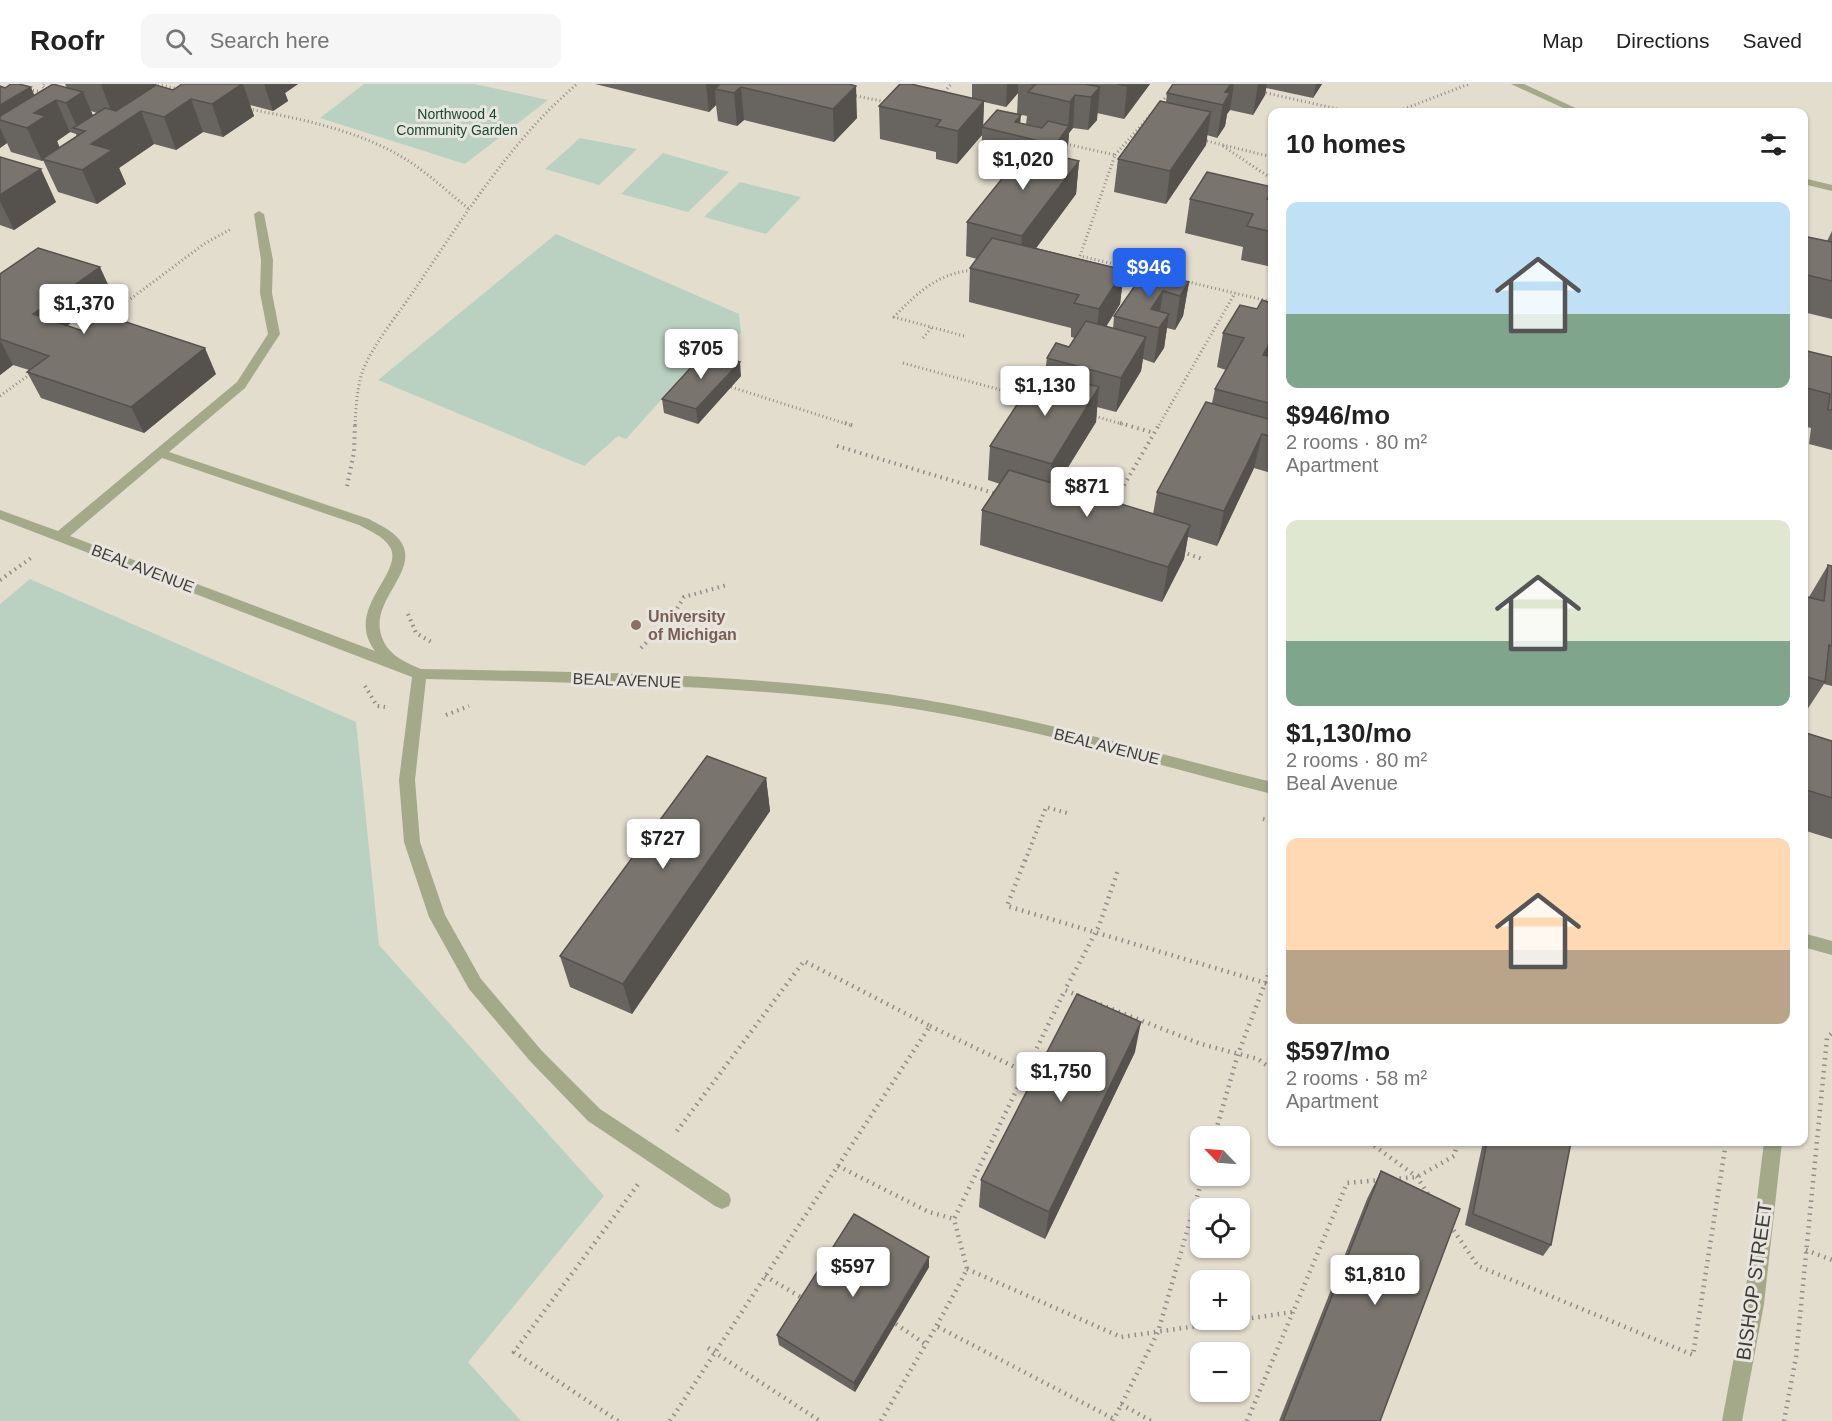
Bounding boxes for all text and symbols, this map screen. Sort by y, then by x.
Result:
search box [141,14,561,68]
text: Roofr [30,25,105,56]
icon: search [162,25,195,58]
text: Search here [210,28,330,53]
text: Map [1542,29,1583,52]
text: Directions [1616,29,1709,52]
text: Saved [1742,29,1802,52]
park label: Northwood 4 Community Garden [396,106,518,138]
icon: filters [1757,128,1790,161]
text: 10 homes [1286,129,1406,159]
pin: $1,020 [974,140,1072,191]
text: $1,020 [992,148,1054,170]
icon: home [1484,241,1592,349]
pin: $946 [1113,248,1185,299]
text: $946 [1127,256,1171,278]
pin: $1,370 [35,284,133,335]
text: $1,370 [53,292,115,314]
pin: $705 [665,329,737,380]
text: $705 [679,337,723,359]
pin: $1,130 [996,366,1094,417]
text: $1,130 [1014,374,1076,396]
text: $946/mo [1286,400,1390,430]
text: 2 rooms · 80 m² [1286,431,1427,453]
text: Apartment [1286,454,1378,476]
pin: $871 [1051,467,1123,518]
text: $871 [1065,475,1109,497]
street label: BEAL AVENUE [89,541,197,596]
icon: home [1484,559,1592,667]
place label: University of Michigan [648,608,737,643]
marker: University of Michigan [629,618,643,632]
street label: BEAL AVENUE [572,670,681,691]
text: $1,130/mo [1286,718,1412,748]
street label: BEAL AVENUE [1052,725,1162,768]
text: 2 rooms · 80 m² [1286,749,1427,771]
text: Beal Avenue [1286,772,1398,794]
pin: $727 [627,819,699,870]
text: $727 [641,827,685,849]
icon: home [1484,877,1592,985]
text: $597/mo [1286,1036,1390,1066]
pin: $1,750 [1012,1052,1110,1103]
text: $1,750 [1030,1060,1092,1082]
text: 2 rooms · 58 m² [1286,1067,1427,1089]
text: Apartment [1286,1090,1378,1112]
north arrow [1190,1126,1250,1186]
map controls [1190,1126,1250,1402]
button: locate [1190,1198,1250,1258]
street label: BISHOP STREET [1732,1200,1776,1362]
pin: $597 [817,1247,889,1298]
text: $597 [831,1255,875,1277]
pin: $1,810 [1326,1255,1424,1306]
text: $1,810 [1344,1263,1406,1285]
button: + [1190,1270,1250,1330]
button: − [1190,1342,1250,1402]

